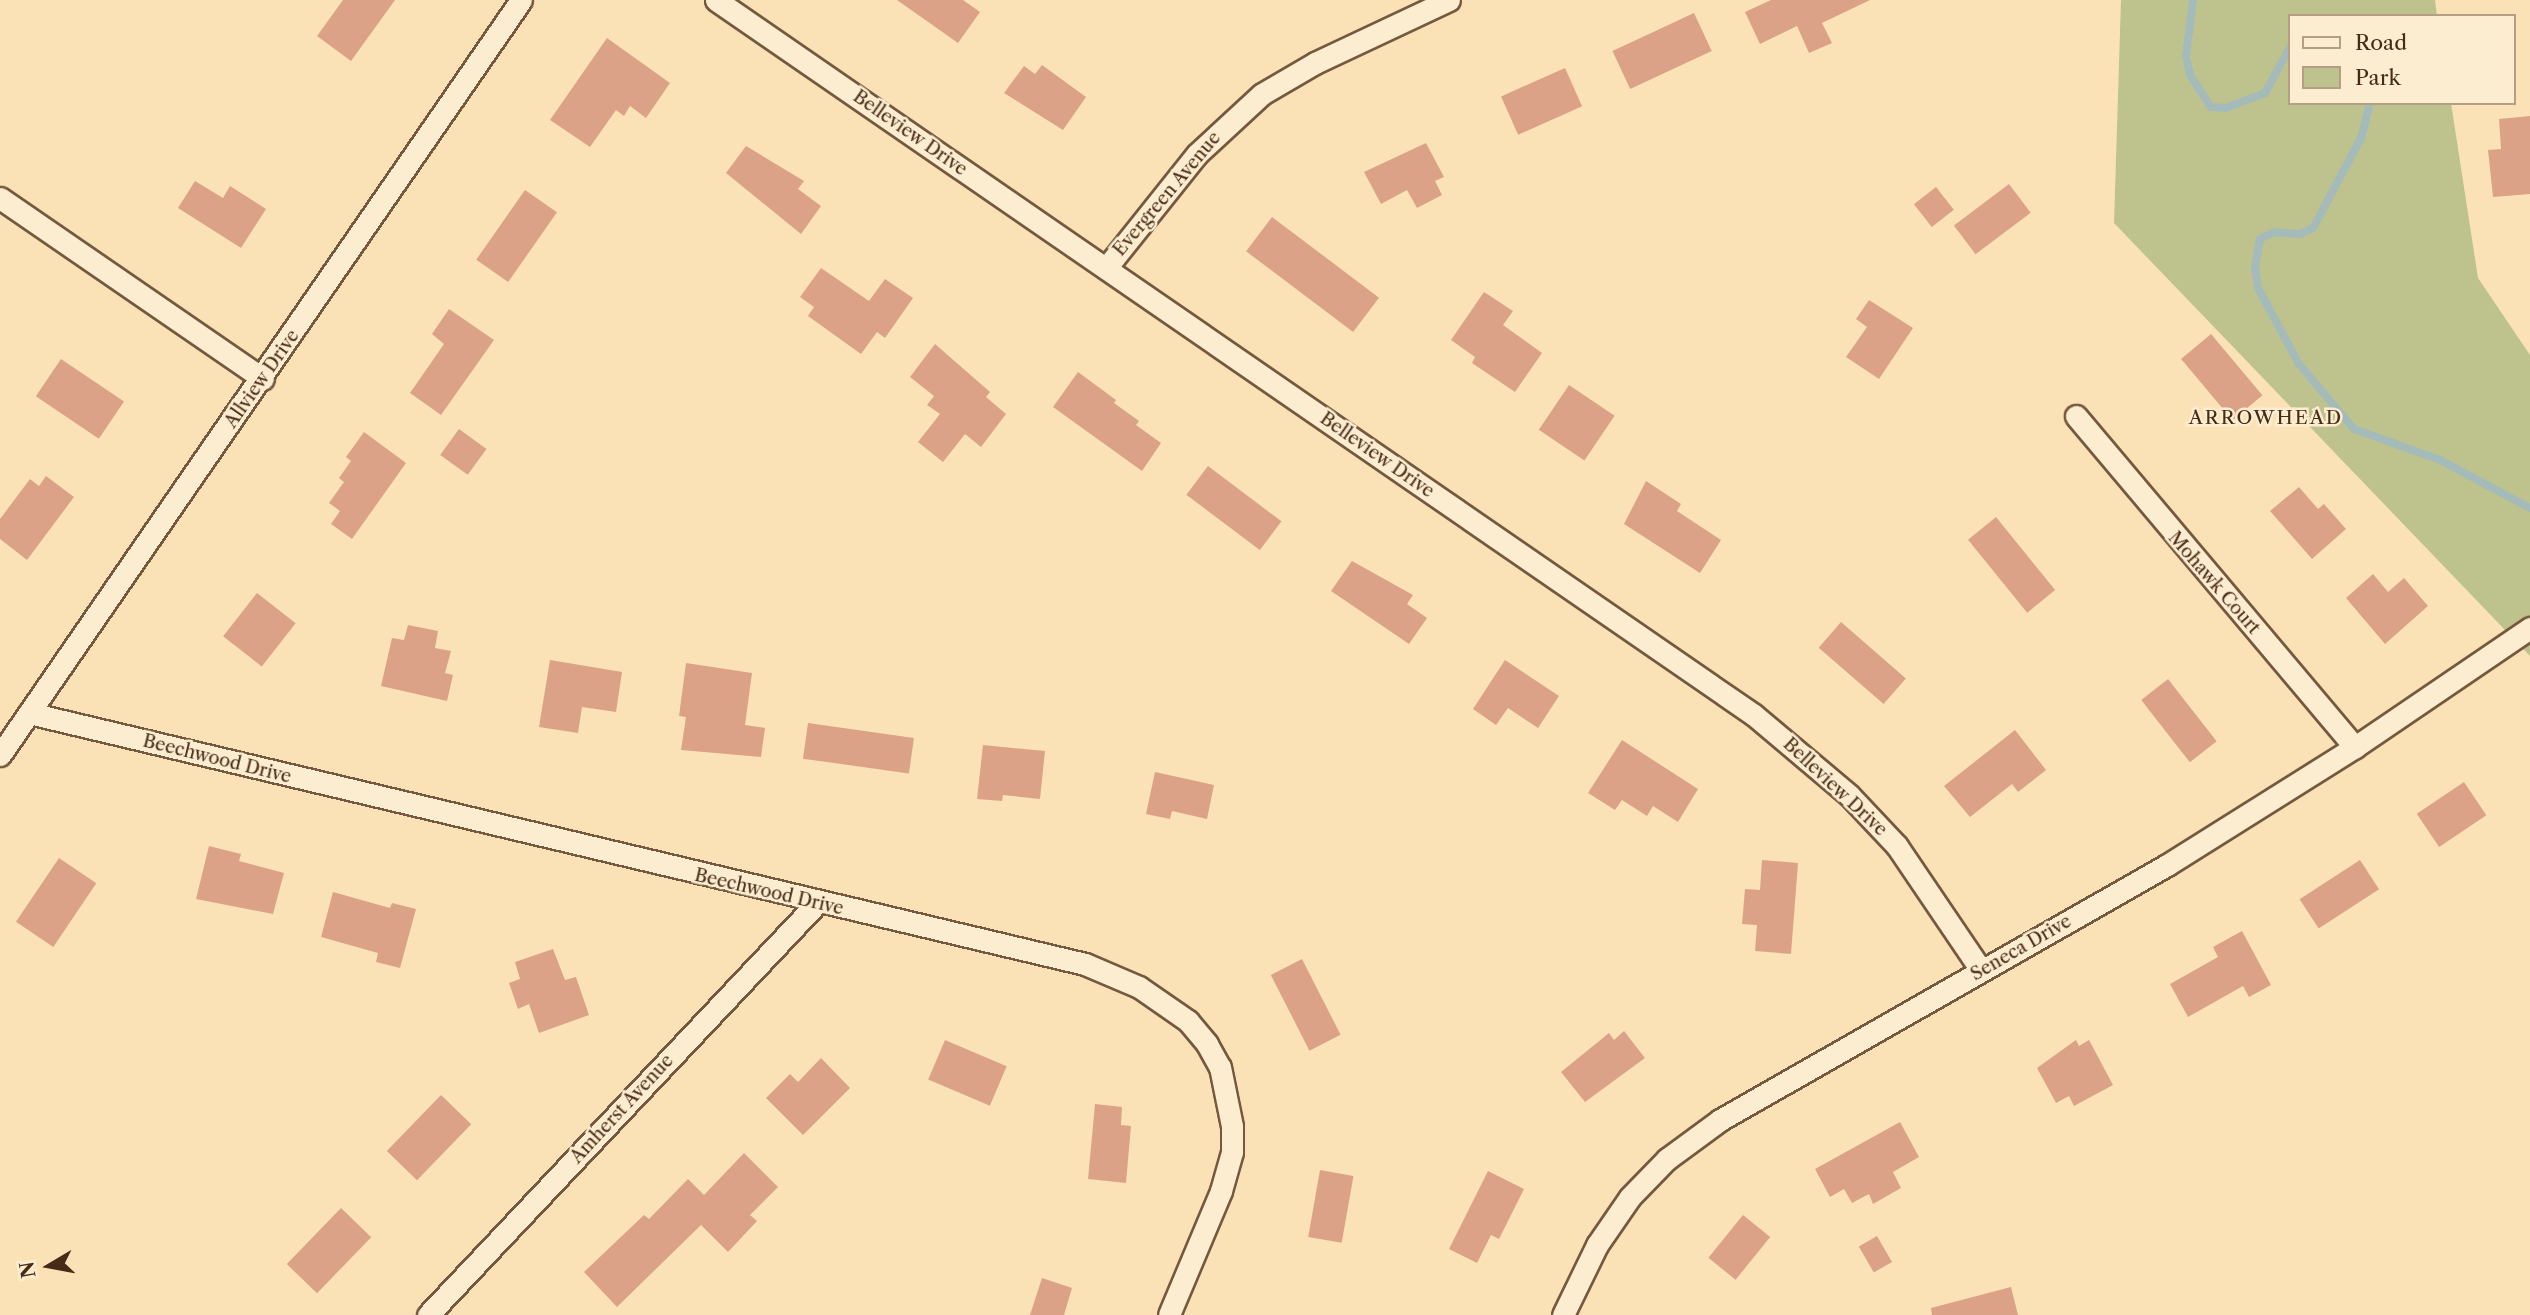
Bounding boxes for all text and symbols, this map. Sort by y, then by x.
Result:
legend [2288,14,2516,105]
text: Road [2355,30,2407,55]
text: Park [2355,65,2401,90]
street label: Belleview Drive [849,86,971,180]
street label: Evergreen Avenue [1109,127,1225,261]
street label: Allview Drive [220,326,304,432]
district label: ARROWHEAD [2190,407,2342,429]
street label: Belleview Drive [1316,408,1438,502]
street label: Mohawk Court [2164,527,2264,639]
street label: Beechwood Drive [141,730,293,788]
street label: Belleview Drive [1778,733,1892,841]
street label: Beechwood Drive [693,864,845,920]
street label: Seneca Drive [1967,910,2075,986]
street label: Amherst Avenue [566,1050,678,1168]
north arrow [14,1231,84,1301]
text: N [15,1260,41,1280]

